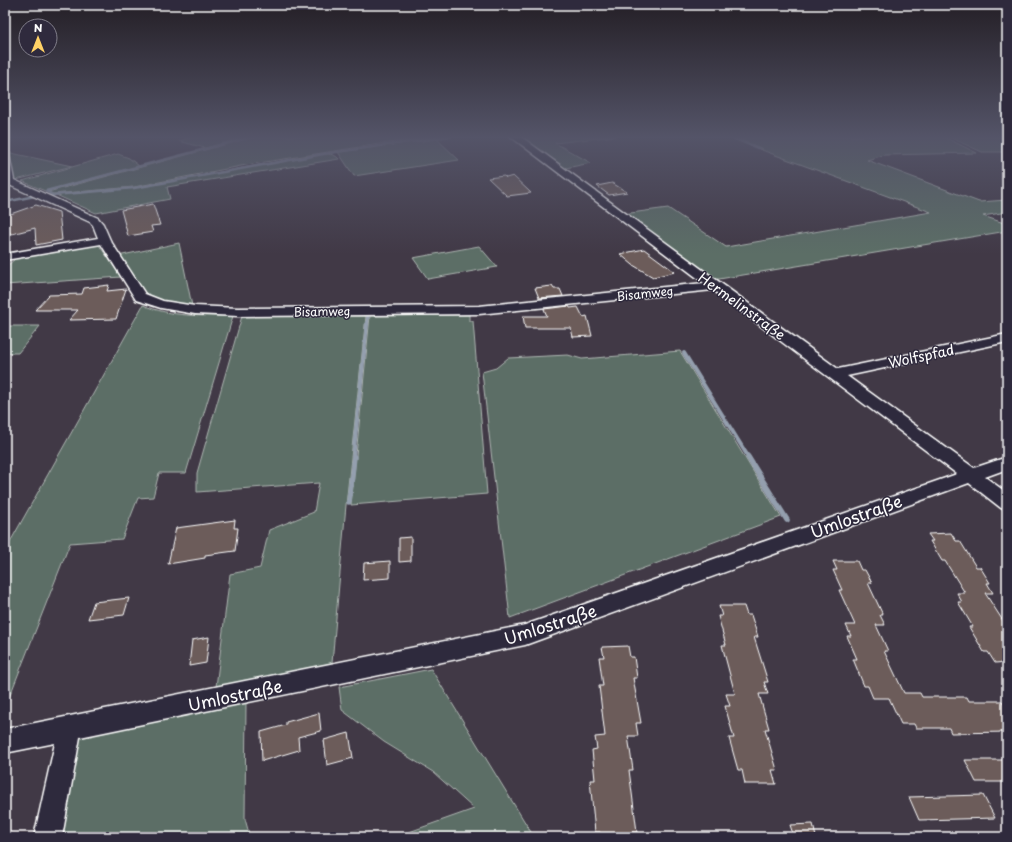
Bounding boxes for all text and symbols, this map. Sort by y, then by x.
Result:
north arrow [18,18,58,58]
text: N [34,19,43,36]
street label: Hermelinstraße [694,267,790,345]
street label: Bisamweg [616,281,674,305]
street label: Bisamweg [293,302,351,320]
street label: Wolfspfad [886,339,956,373]
street label: Umlostraße [806,487,906,545]
street label: Umlostraße [500,597,600,651]
street label: Umlostraße [185,672,285,718]

